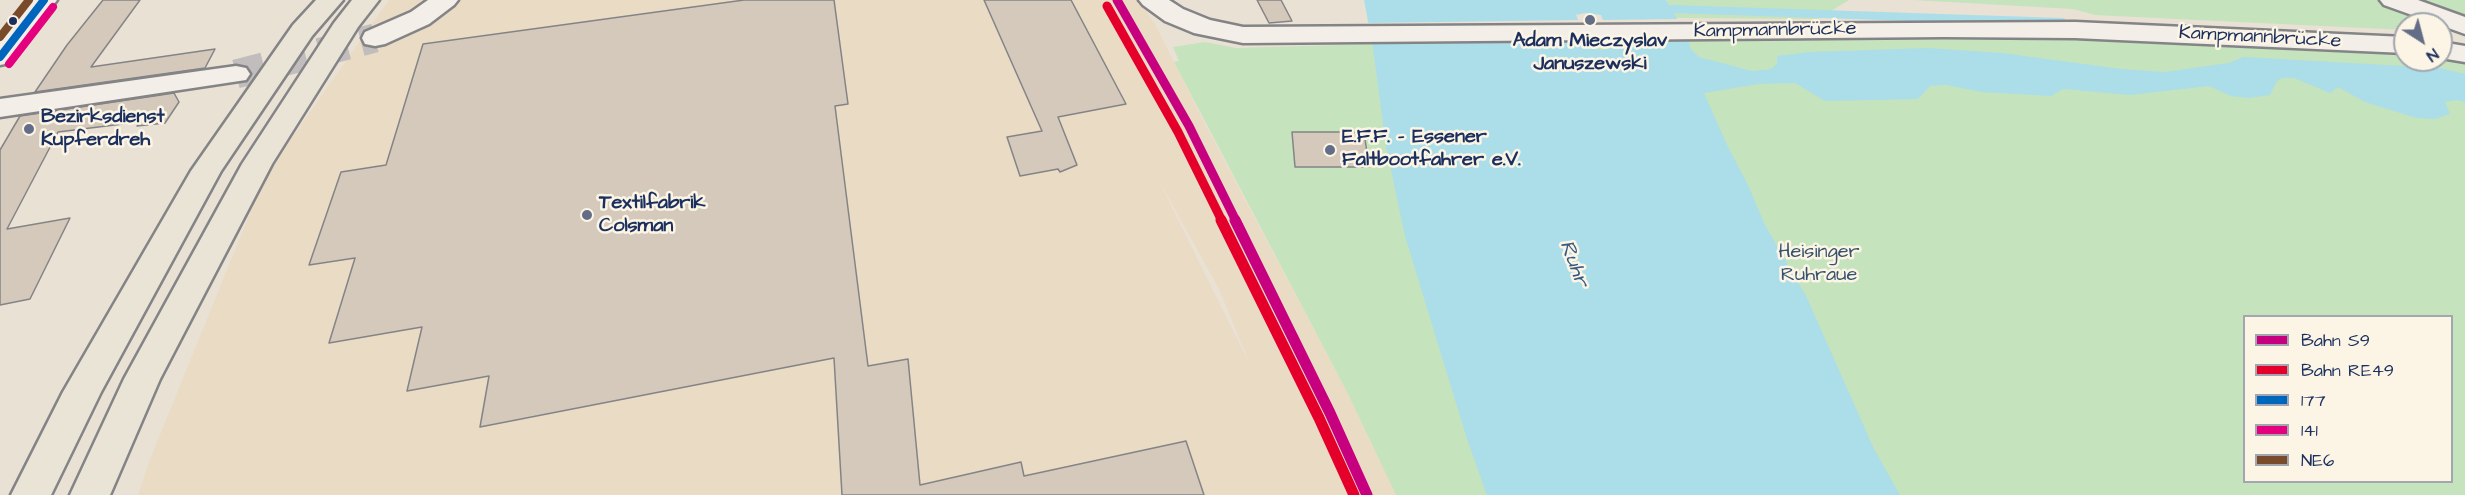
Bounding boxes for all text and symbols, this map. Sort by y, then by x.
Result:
north arrow [2393,12,2453,72]
marker: Adam Mieczyslav Januszewski [1583,13,1597,27]
unlabelled marker [7,15,19,27]
street label: Kampmannbrücke [1693,18,1857,44]
street label: Kampmannbrücke [2178,22,2342,54]
place label: Adam Mieczyslav Januszewski [1513,30,1667,77]
text: N [2422,43,2443,67]
place label: Bezirksdienst Kupferdreh [41,106,165,153]
marker: Bezirksdienst Kupferdreh [22,122,36,136]
place label: E.F.F. - Essener Faltbootfahrer e.V. [1342,126,1521,173]
marker: E.F.F. - Essener Faltbootfahrer e.V. [1323,143,1337,157]
place label: Textilfabrik Colsman [599,192,706,239]
marker: Textilfabrik Colsman [580,208,594,222]
water label: Ruhr [1553,237,1593,291]
park label: Heisinger Ruhraue [1778,241,1860,288]
legend [2243,315,2453,483]
text: Bahn S9 [2301,328,2370,353]
text: Bahn RE49 [2301,358,2394,383]
text: 177 [2301,388,2325,413]
text: 141 [2301,418,2318,443]
text: NE6 [2301,448,2334,473]

